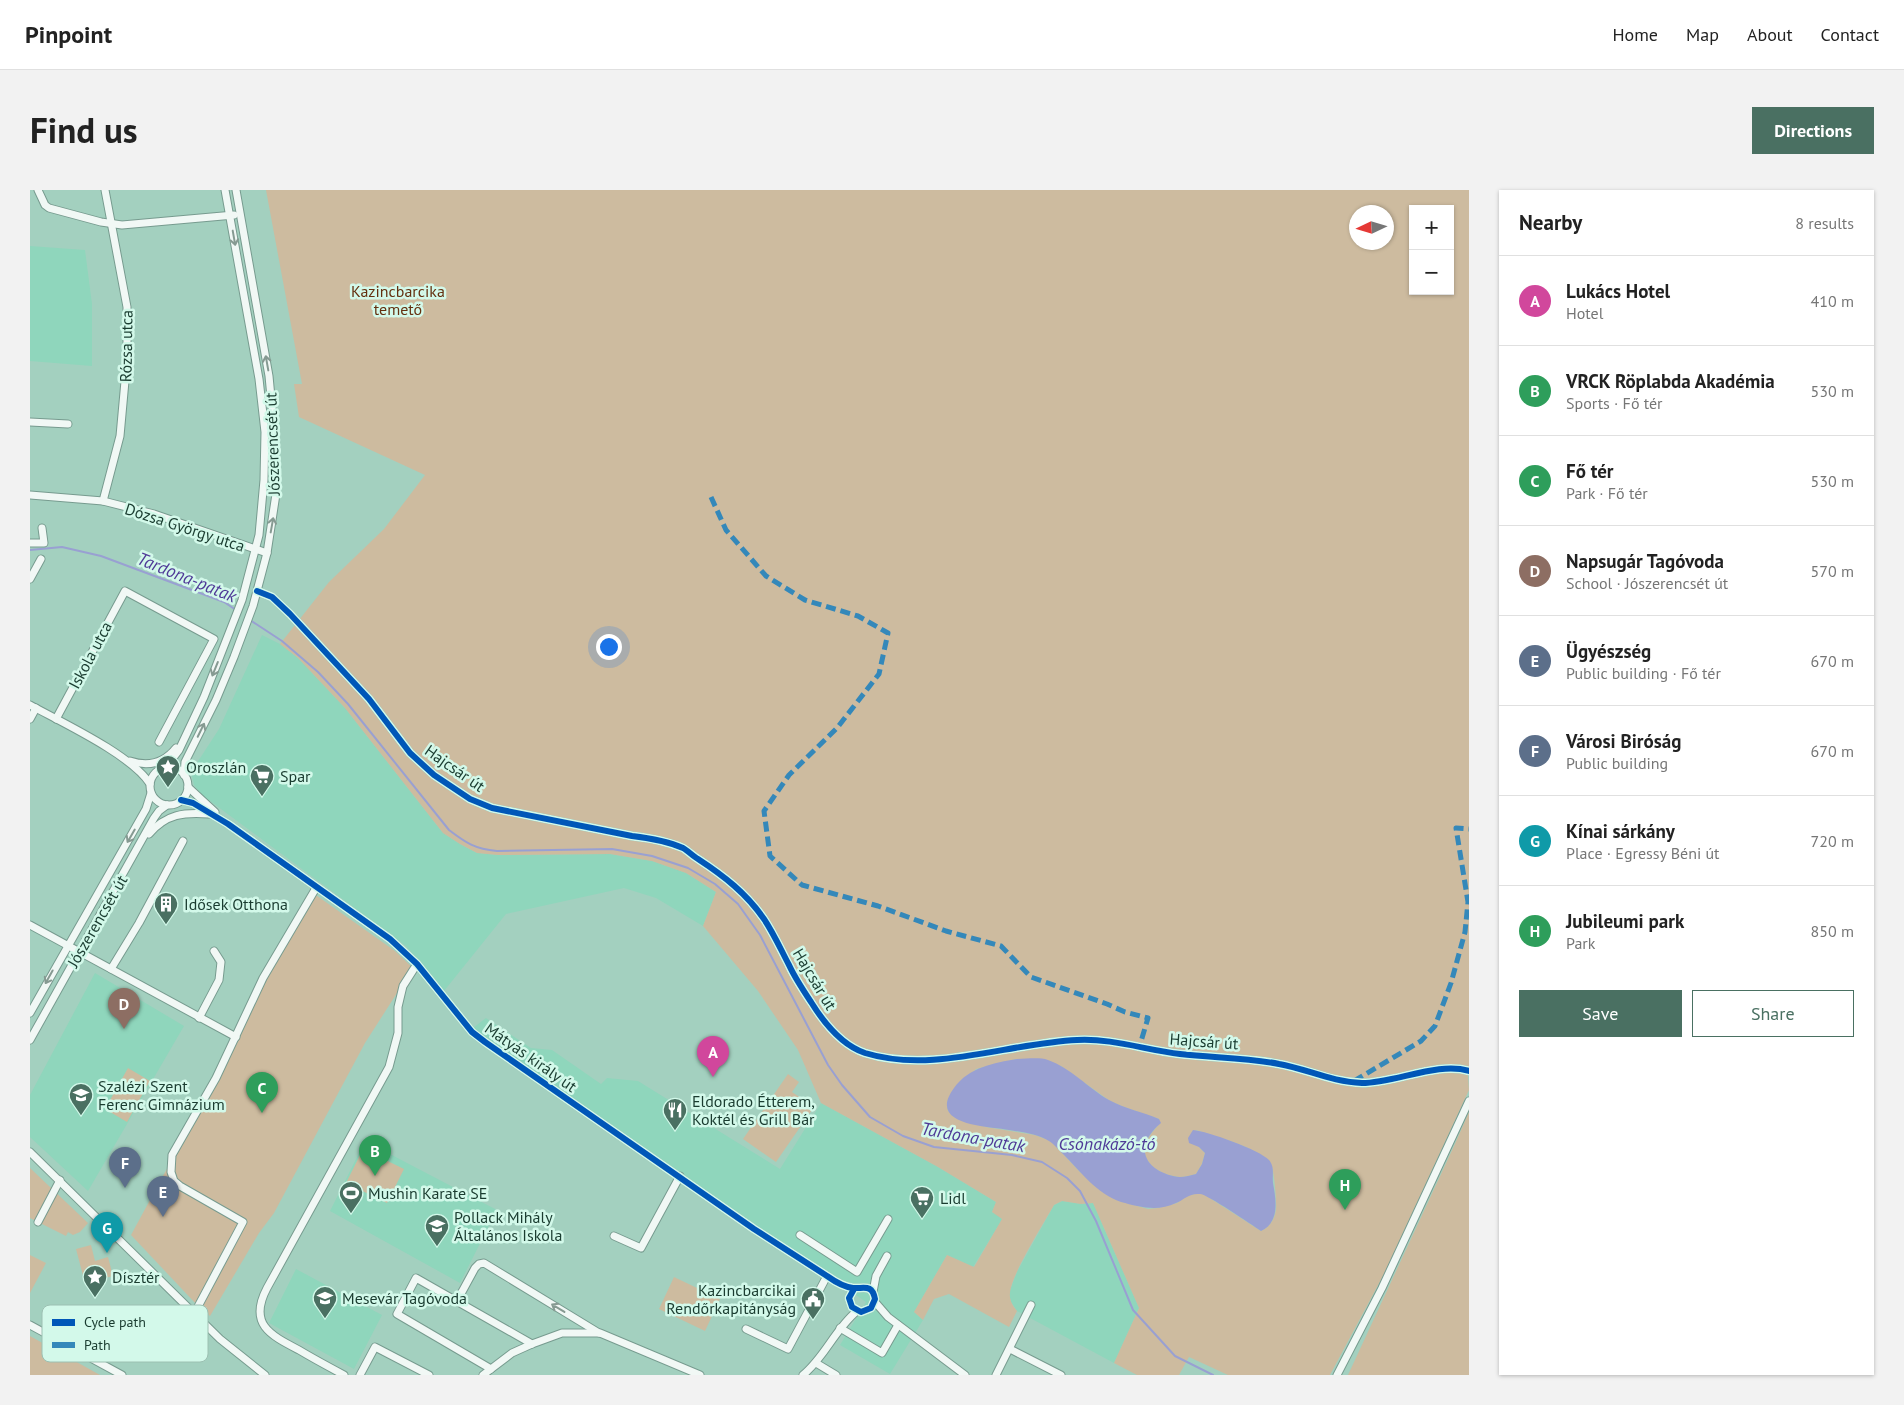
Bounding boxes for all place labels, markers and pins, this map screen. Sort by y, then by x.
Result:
place icon: Oroszlán [155,754,181,788]
place label: Oroszlán [186,757,246,777]
supermarket icon: Spar [249,763,275,797]
place label: Spar [280,766,311,786]
building icon: Idősek Otthona [153,891,179,925]
place label: Idősek Otthona [184,894,288,914]
pin: D [108,988,140,1029]
pin: A [697,1036,729,1077]
pin: C [246,1072,278,1113]
place label: Szalézi Szent Ferenc Gimnázium [98,1076,225,1114]
school or university icon: Szalézi Szent Ferenc Gimnázium [68,1082,94,1116]
place label: Eldorado Étterem, Koktél és Grill Bár [692,1091,815,1129]
restaurant icon: Eldorado Étterem, Koktél és Grill Bár [662,1097,688,1131]
pin: B [359,1135,391,1176]
pin: F [109,1147,141,1188]
pin: H [1329,1169,1361,1210]
pin: E [147,1176,179,1217]
sports icon: Mushin Karate SE [338,1180,364,1214]
place label: Mushin Karate SE [368,1183,487,1203]
supermarket icon: Lidl [909,1185,935,1219]
place label: Lidl [940,1188,966,1208]
place label: Pollack Mihály Általános Iskola [454,1207,562,1245]
pin: G [91,1212,123,1253]
school or university icon: Pollack Mihály Általános Iskola [424,1213,450,1247]
place icon: Dísztér [82,1264,108,1298]
place label: Dísztér [112,1267,160,1287]
place label: Kazincbarcikai Rendőrkapitányság [666,1280,796,1318]
school or university icon: Mesevár Tagóvoda [312,1285,338,1319]
public building icon: Kazincbarcikai Rendőrkapitányság [800,1286,826,1320]
place label: Mesevár Tagóvoda [342,1288,467,1308]

